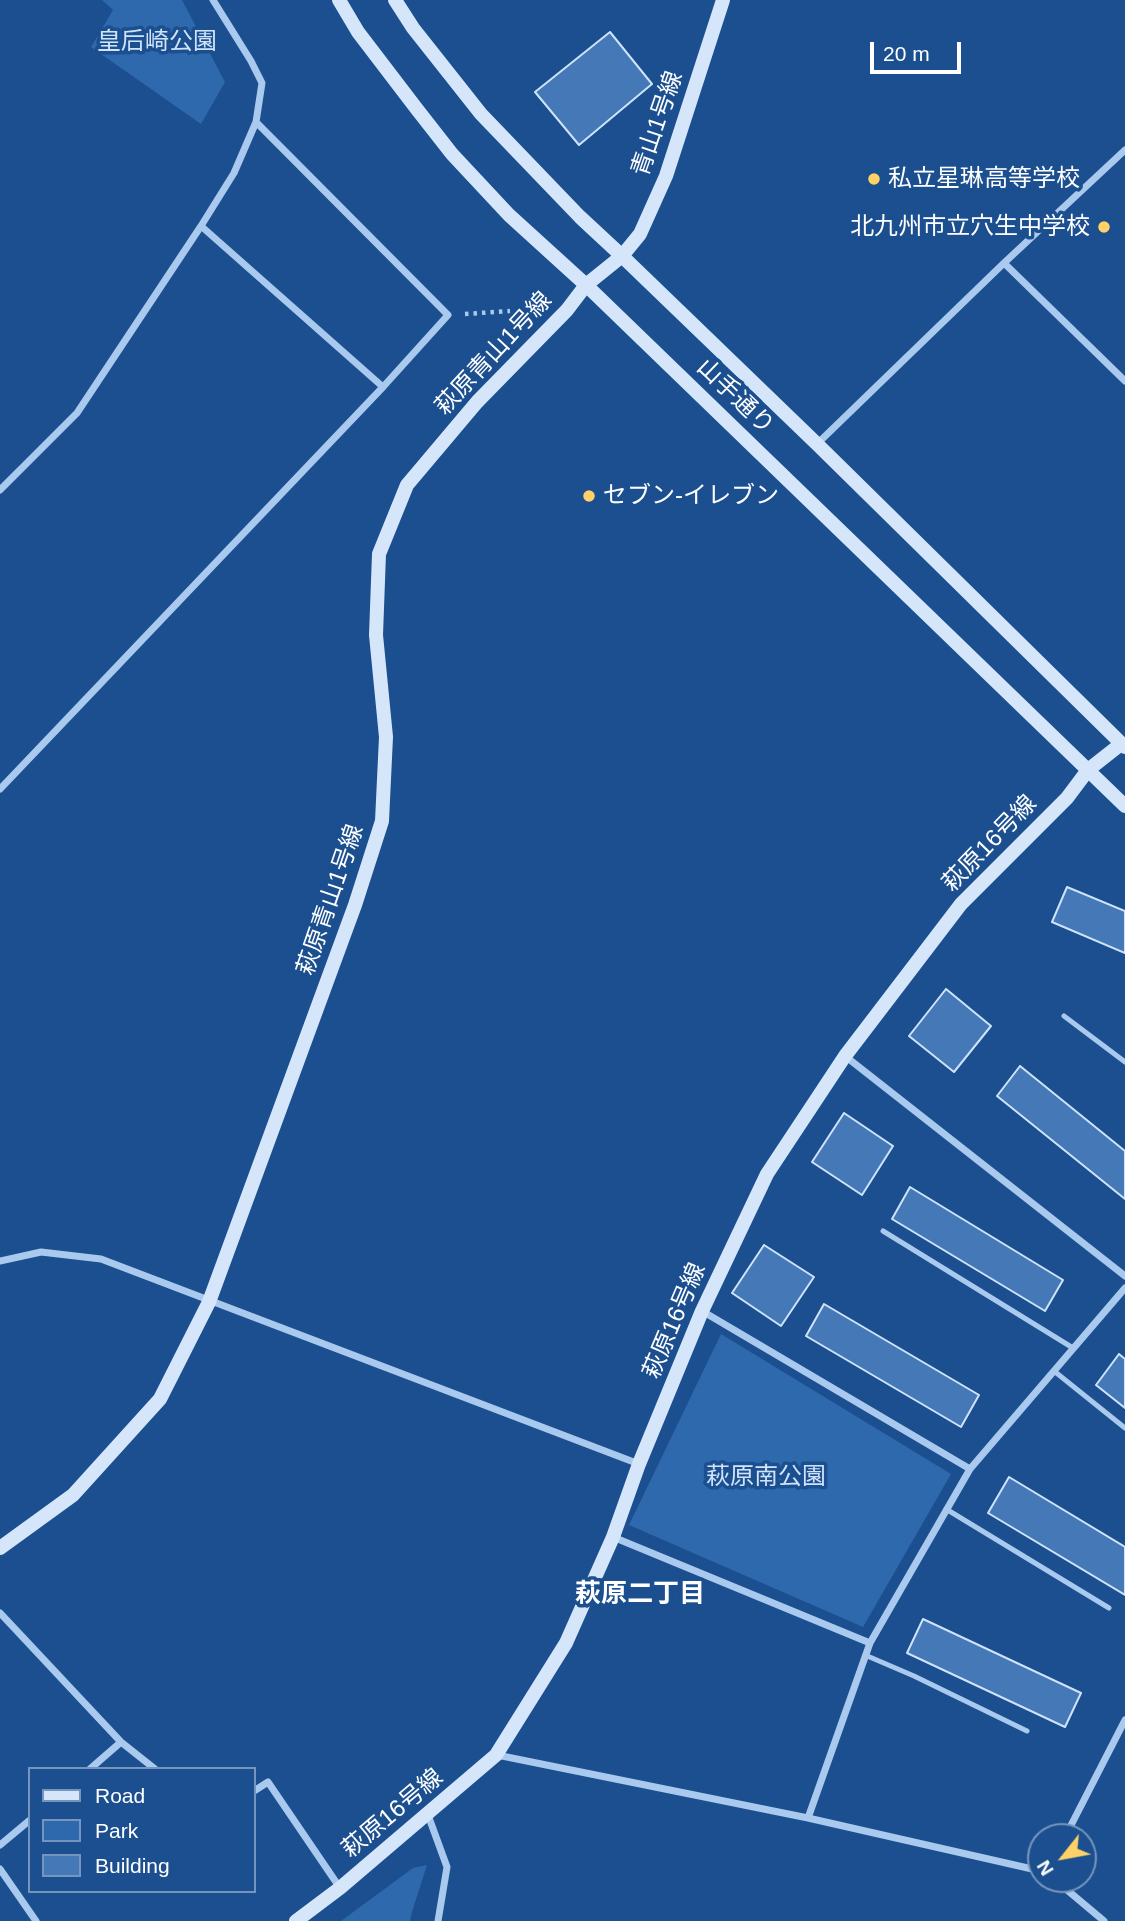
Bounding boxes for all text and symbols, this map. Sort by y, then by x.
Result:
park label: 皇后崎公園 [97,28,217,56]
scale bar [873,28,964,72]
text: 20 m [883,42,930,65]
street label: 青山1号線 [627,68,689,180]
place label: 私立星琳高等学校 [888,165,1080,193]
marker: 私立星琳高等学校 [866,171,882,187]
place label: 北九州市立穴生中学校 [850,213,1090,241]
marker: 北九州市立穴生中学校 [1096,219,1112,235]
street label: 萩原青山1号線 [430,287,558,421]
street label: 山手通り [690,353,780,441]
place label: セブン-イレブン [603,482,779,510]
marker: セブン-イレブン [581,488,597,504]
street label: 萩原16号線 [937,790,1043,898]
street label: 萩原青山1号線 [292,821,370,979]
street label: 萩原16号線 [638,1259,712,1383]
park label: 萩原南公園 [706,1463,826,1491]
district label: 萩原二丁目 [575,1579,705,1611]
street label: 萩原16号線 [337,1764,449,1864]
legend [28,1767,256,1893]
text: Road [95,1784,145,1807]
text: Park [95,1819,138,1842]
north arrow [1027,1823,1097,1893]
text: Building [95,1854,170,1877]
text: N [1033,1857,1058,1879]

